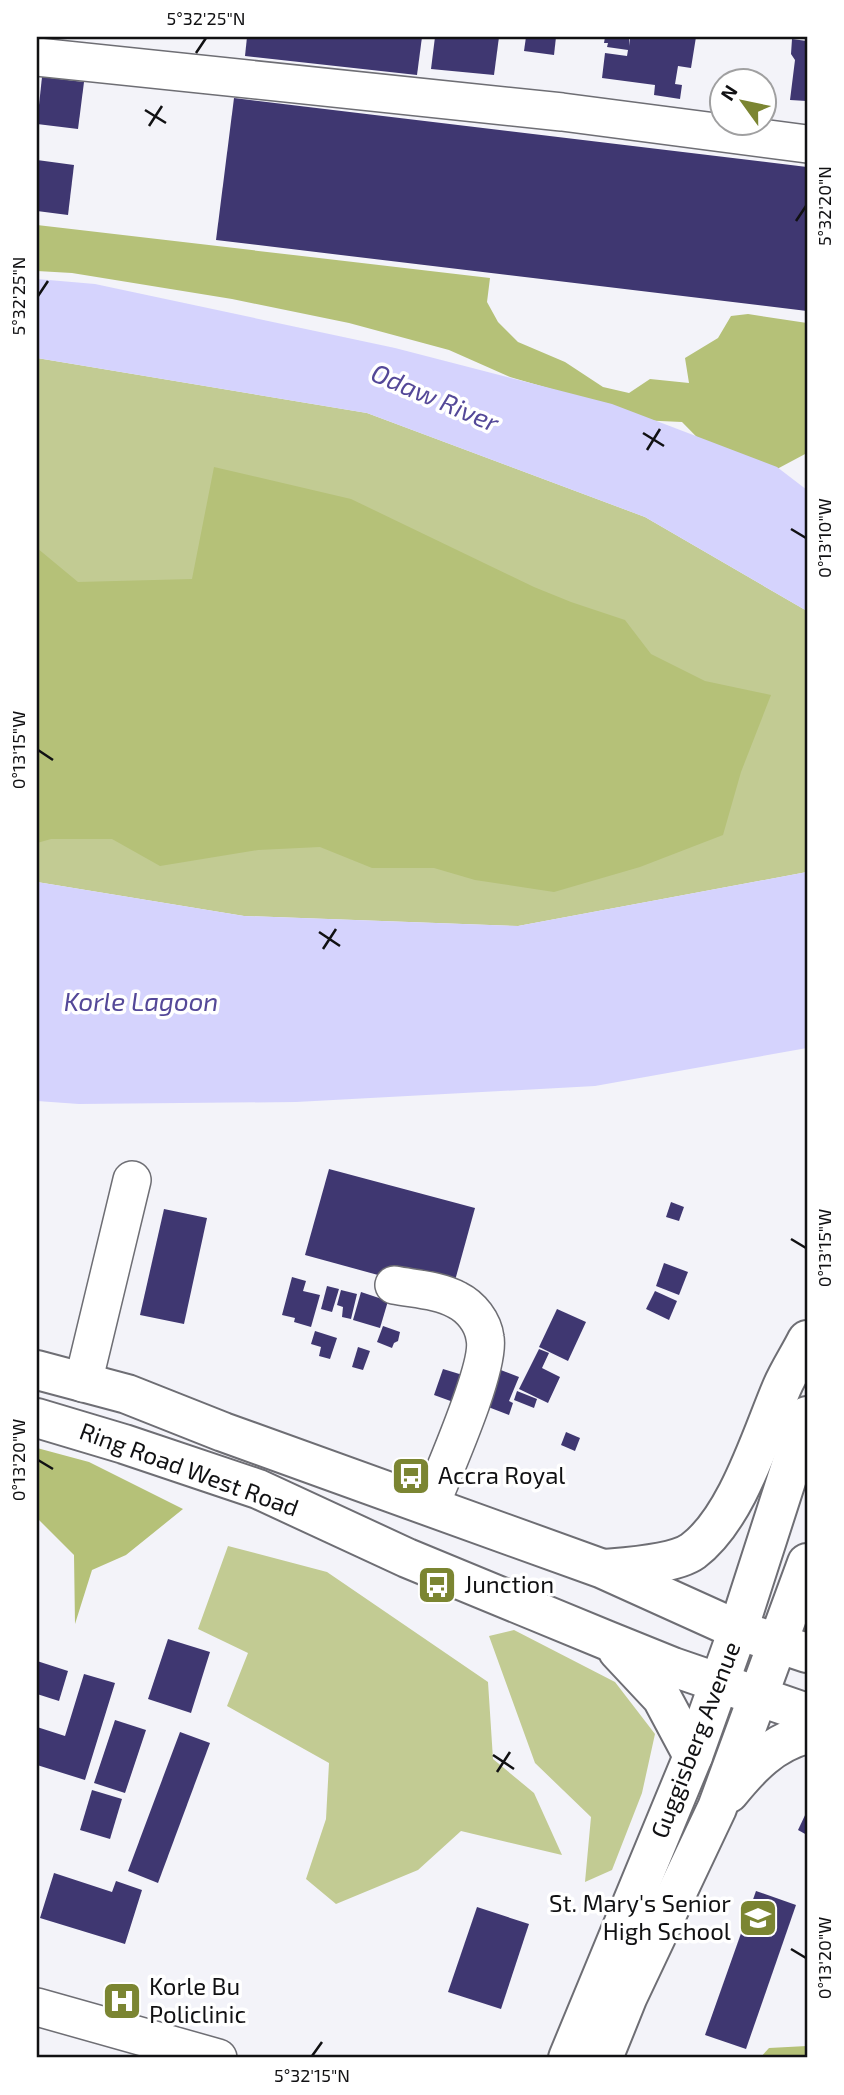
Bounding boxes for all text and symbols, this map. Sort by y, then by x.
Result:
text: 5°32'25"N [167,7,245,29]
north arrow [708,66,778,136]
text: N [715,80,742,104]
text: 5°32'20"N [813,166,835,246]
text: 5°32'25"N [7,257,29,335]
water label: Odaw River [367,356,505,438]
text: 0°13'10"W [813,498,835,578]
text: 0°13'15"W [7,711,29,789]
water label: Korle Lagoon [64,985,218,1016]
text: 0°13'15"W [813,1209,835,1287]
street label: Ring Road West Road [76,1415,303,1522]
text: 0°13'20"W [7,1419,29,1501]
bus stop icon: Accra Royal [390,1455,432,1497]
place label: Accra Royal [438,1460,565,1489]
bus stop icon: Junction [416,1564,458,1606]
place label: Junction [464,1569,554,1598]
street label: Guggisberg Avenue [644,1637,745,1842]
place label: St. Mary's Senior High School [549,1888,731,1945]
school or university icon: St. Mary's Senior High School [737,1897,779,1939]
text: 0°13'20"W [813,1917,835,1999]
place label: Korle Bu Policlinic [149,1971,246,2028]
hospital icon: Korle Bu Policlinic [101,1980,143,2022]
text: 5°32'15"N [274,2064,350,2086]

